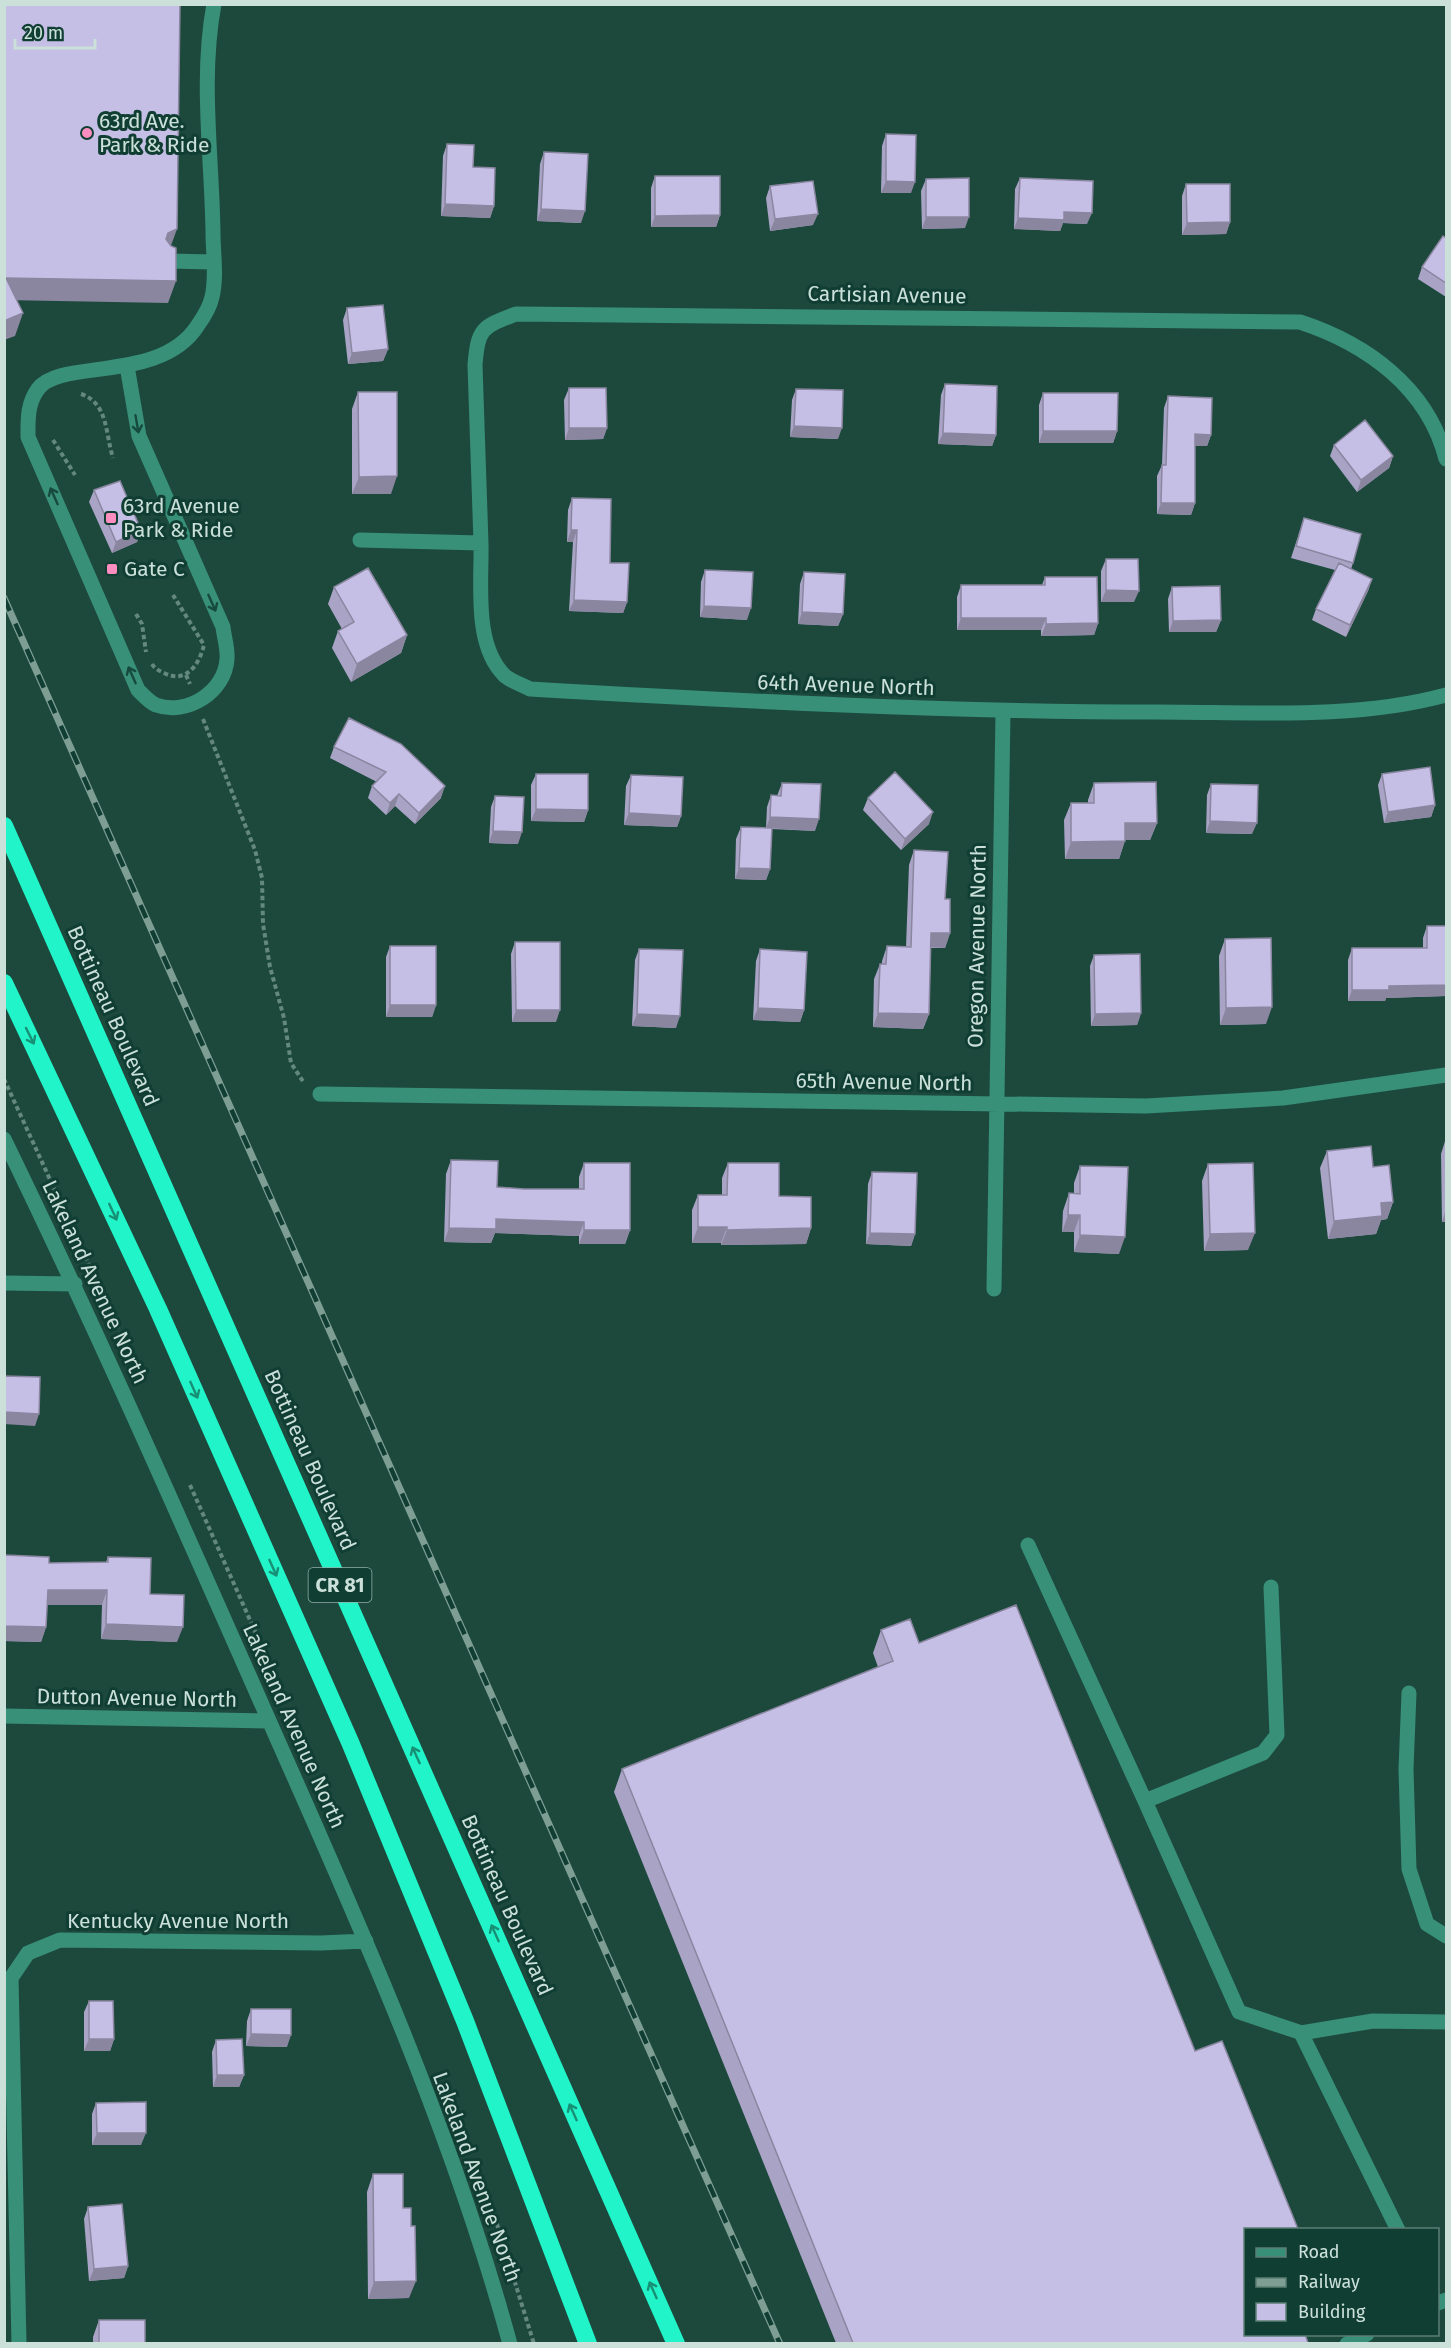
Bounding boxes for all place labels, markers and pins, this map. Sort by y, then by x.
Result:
place label: 63rd Ave. Park & Ride [99,108,209,158]
marker: 63rd Ave. Park & Ride [80,126,94,140]
place label: 63rd Avenue Park & Ride [123,493,240,543]
marker: 63rd Avenue Park & Ride [104,511,118,525]
place label: Gate C [124,556,185,582]
marker: Gate C [105,562,119,576]

